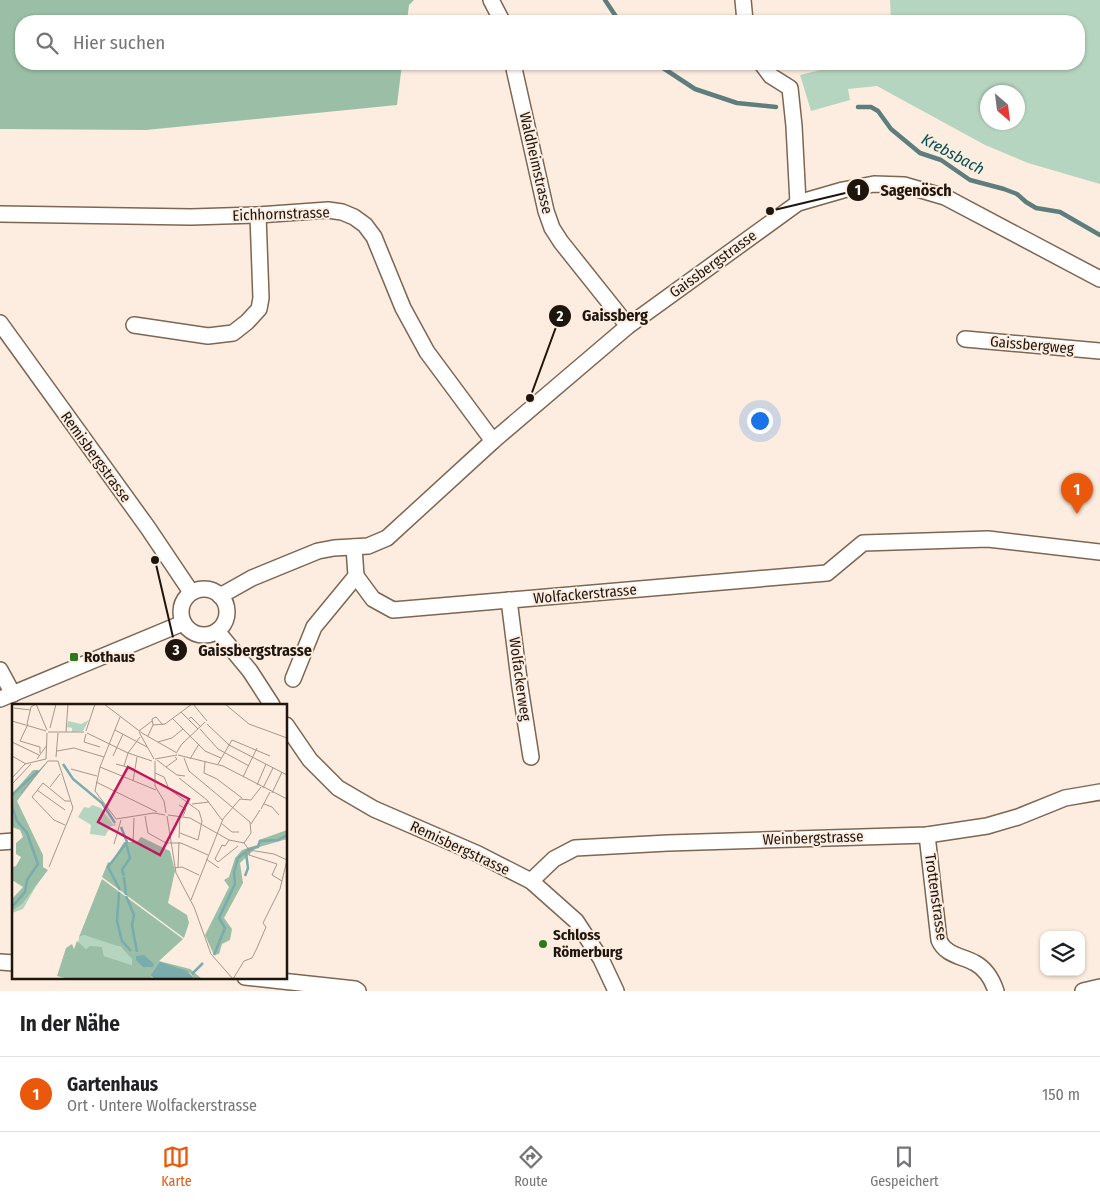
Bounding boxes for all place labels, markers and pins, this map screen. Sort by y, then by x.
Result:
callout: Sagenösch [846,174,962,205]
callout: Gaissberg [547,300,658,331]
pin: 1 [1061,473,1093,514]
callout: Gaissbergstrasse [163,635,322,666]
place label: Rothaus [84,648,136,666]
marker: Rothaus [68,651,80,663]
place label: Schloss Römerburg [553,926,623,961]
marker: Schloss Römerburg [537,938,549,950]

